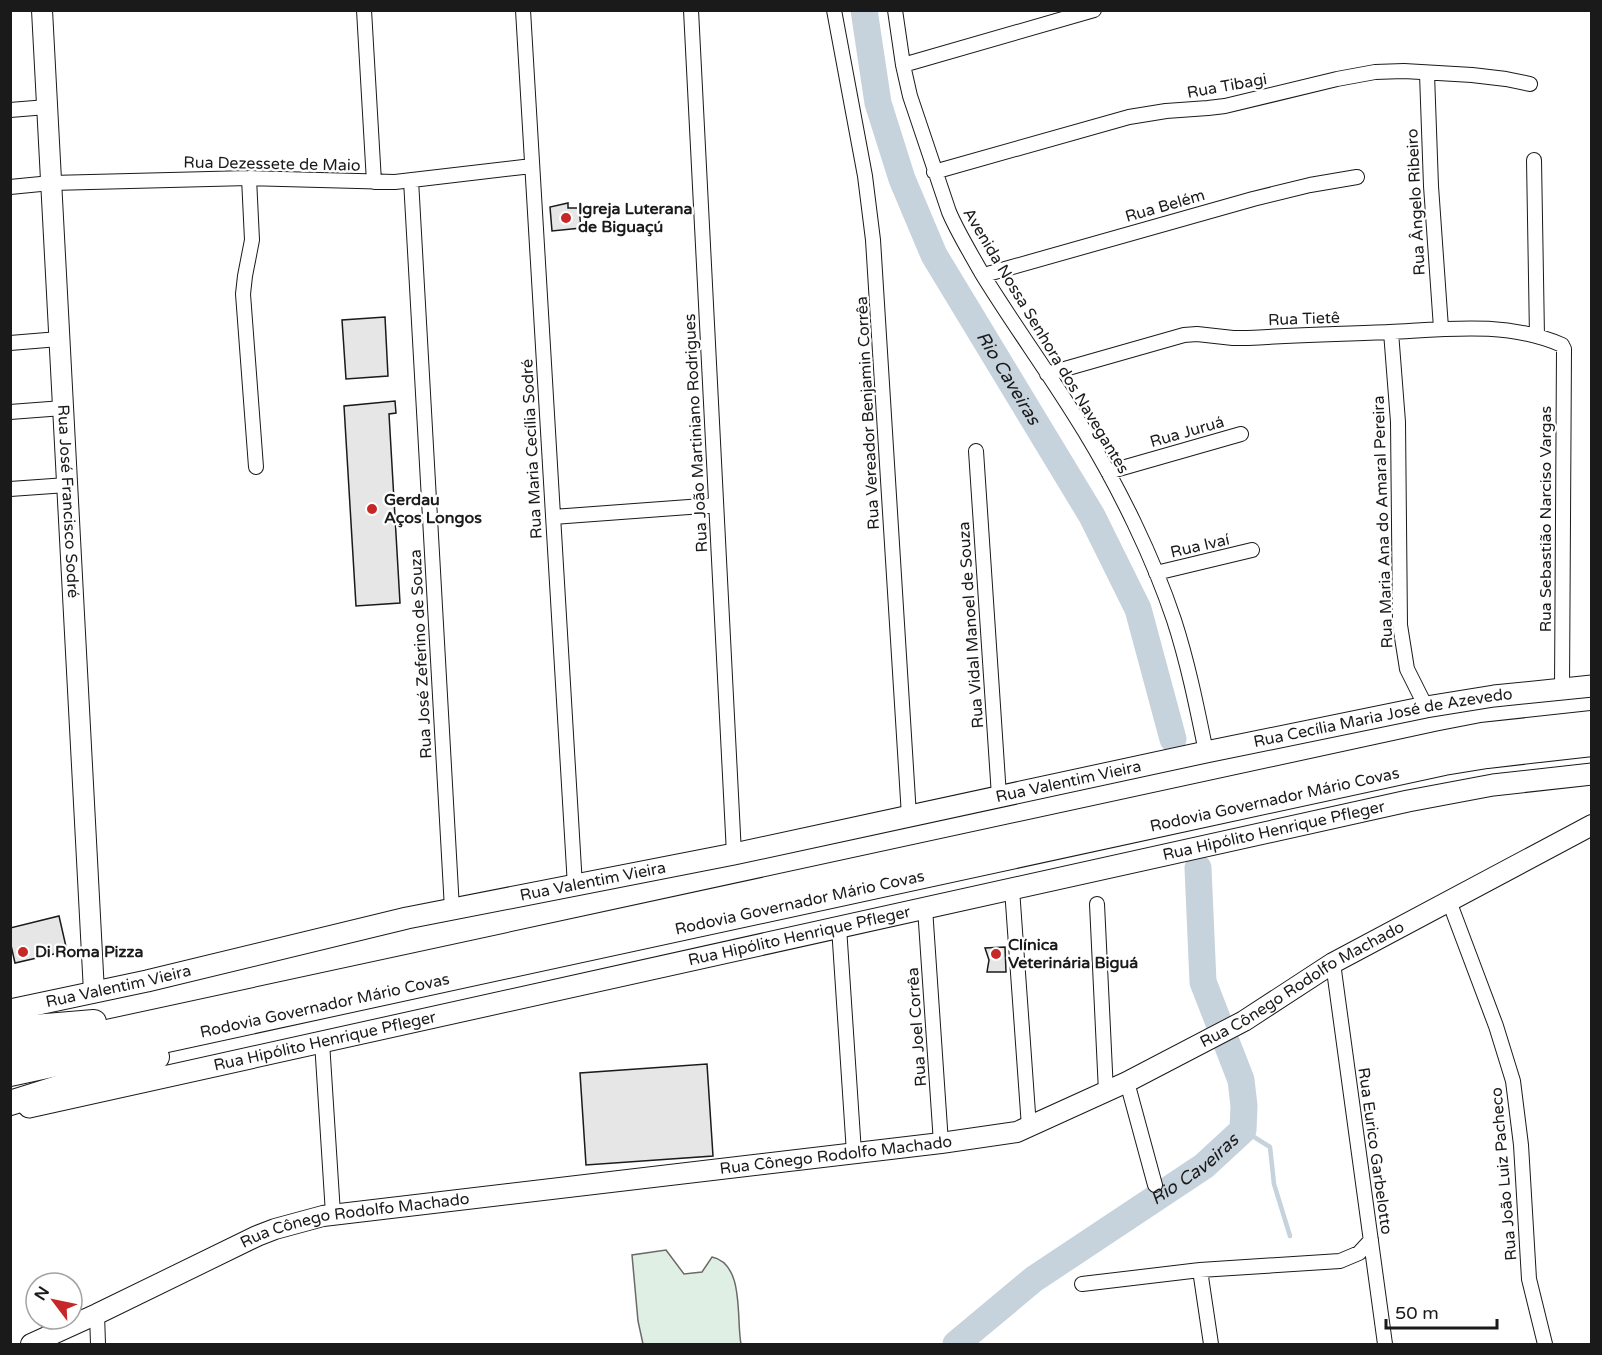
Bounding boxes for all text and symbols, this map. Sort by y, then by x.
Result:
street label: Rua Tibagi [1185,69,1269,103]
street label: Rua Ângelo Ribeiro [1402,128,1430,276]
street label: Rua Dezessete de Maio [183,152,361,176]
street label: Rua Belém [1123,185,1207,227]
place label: Igreja Luterana de Biguaçú [578,199,692,237]
street label: Avenida Nossa Senhora dos Navegantes [959,205,1133,477]
marker: Igreja Luterana de Biguaçú [559,211,573,225]
street label: Rua Vereador Benjamin Corrêa [852,296,884,530]
street label: Rua Tietê [1268,308,1340,330]
street label: Rua João Martiniano Rodrigues [680,313,712,553]
water label: Rio Caveiras [972,327,1046,430]
street label: Rua Maria Cecília Sodré [517,359,547,539]
street label: Rua Maria Ana do Amaral Pereira [1369,395,1397,649]
street label: Rua José Francisco Sodré [53,404,83,599]
street label: Rua Sebastião Narciso Vargas [1536,406,1556,632]
street label: Rua Juruá [1148,412,1226,452]
place label: Gerdau Aços Longos [384,490,482,528]
marker: Gerdau Aços Longos [365,502,379,516]
street label: Rua Vidal Manoel de Souza [954,521,988,729]
street label: Rua Ivaí [1168,529,1232,563]
street label: Rua José Zeferino de Souza [406,549,436,759]
street label: Rua Cecília Maria José de Azevedo [1252,684,1513,752]
street label: Rua Valentim Vieira [994,756,1143,807]
street label: Rodovia Governador Mário Covas [1148,763,1401,837]
street label: Rua Hipólito Henrique Pfleger [1161,796,1388,865]
street label: Rua Valentim Vieira [518,858,668,906]
street label: Rodovia Governador Mário Covas [673,866,926,940]
street label: Rua Hipólito Henrique Pfleger [686,902,913,970]
street label: Rua Cônego Rodolfo Machado [1197,917,1408,1052]
place label: Clínica Veterinária Biguá [1008,935,1138,973]
place label: Di Roma Pizza [35,942,144,962]
marker: Di Roma Pizza [16,945,30,959]
marker: Clínica Veterinária Biguá [989,947,1003,961]
street label: Rua Valentim Vieira [44,961,193,1012]
street label: Rua Joel Corrêa [903,967,931,1087]
street label: Rodovia Governador Mário Covas [198,969,451,1043]
street label: Rua Hipólito Henrique Pfleger [212,1007,439,1076]
street label: Rua Eurico Garbelotto [1353,1066,1397,1236]
street label: Rua João Luiz Pacheco [1486,1086,1522,1262]
water label: Rio Caveiras [1146,1128,1244,1210]
street label: Rua Cônego Rodolfo Machado [719,1132,953,1179]
street label: Rua Cônego Rodolfo Machado [237,1189,471,1253]
north arrow [24,1271,84,1331]
text: N [30,1283,54,1304]
scale bar [1386,1292,1497,1330]
text: 50 m [1395,1302,1439,1324]

